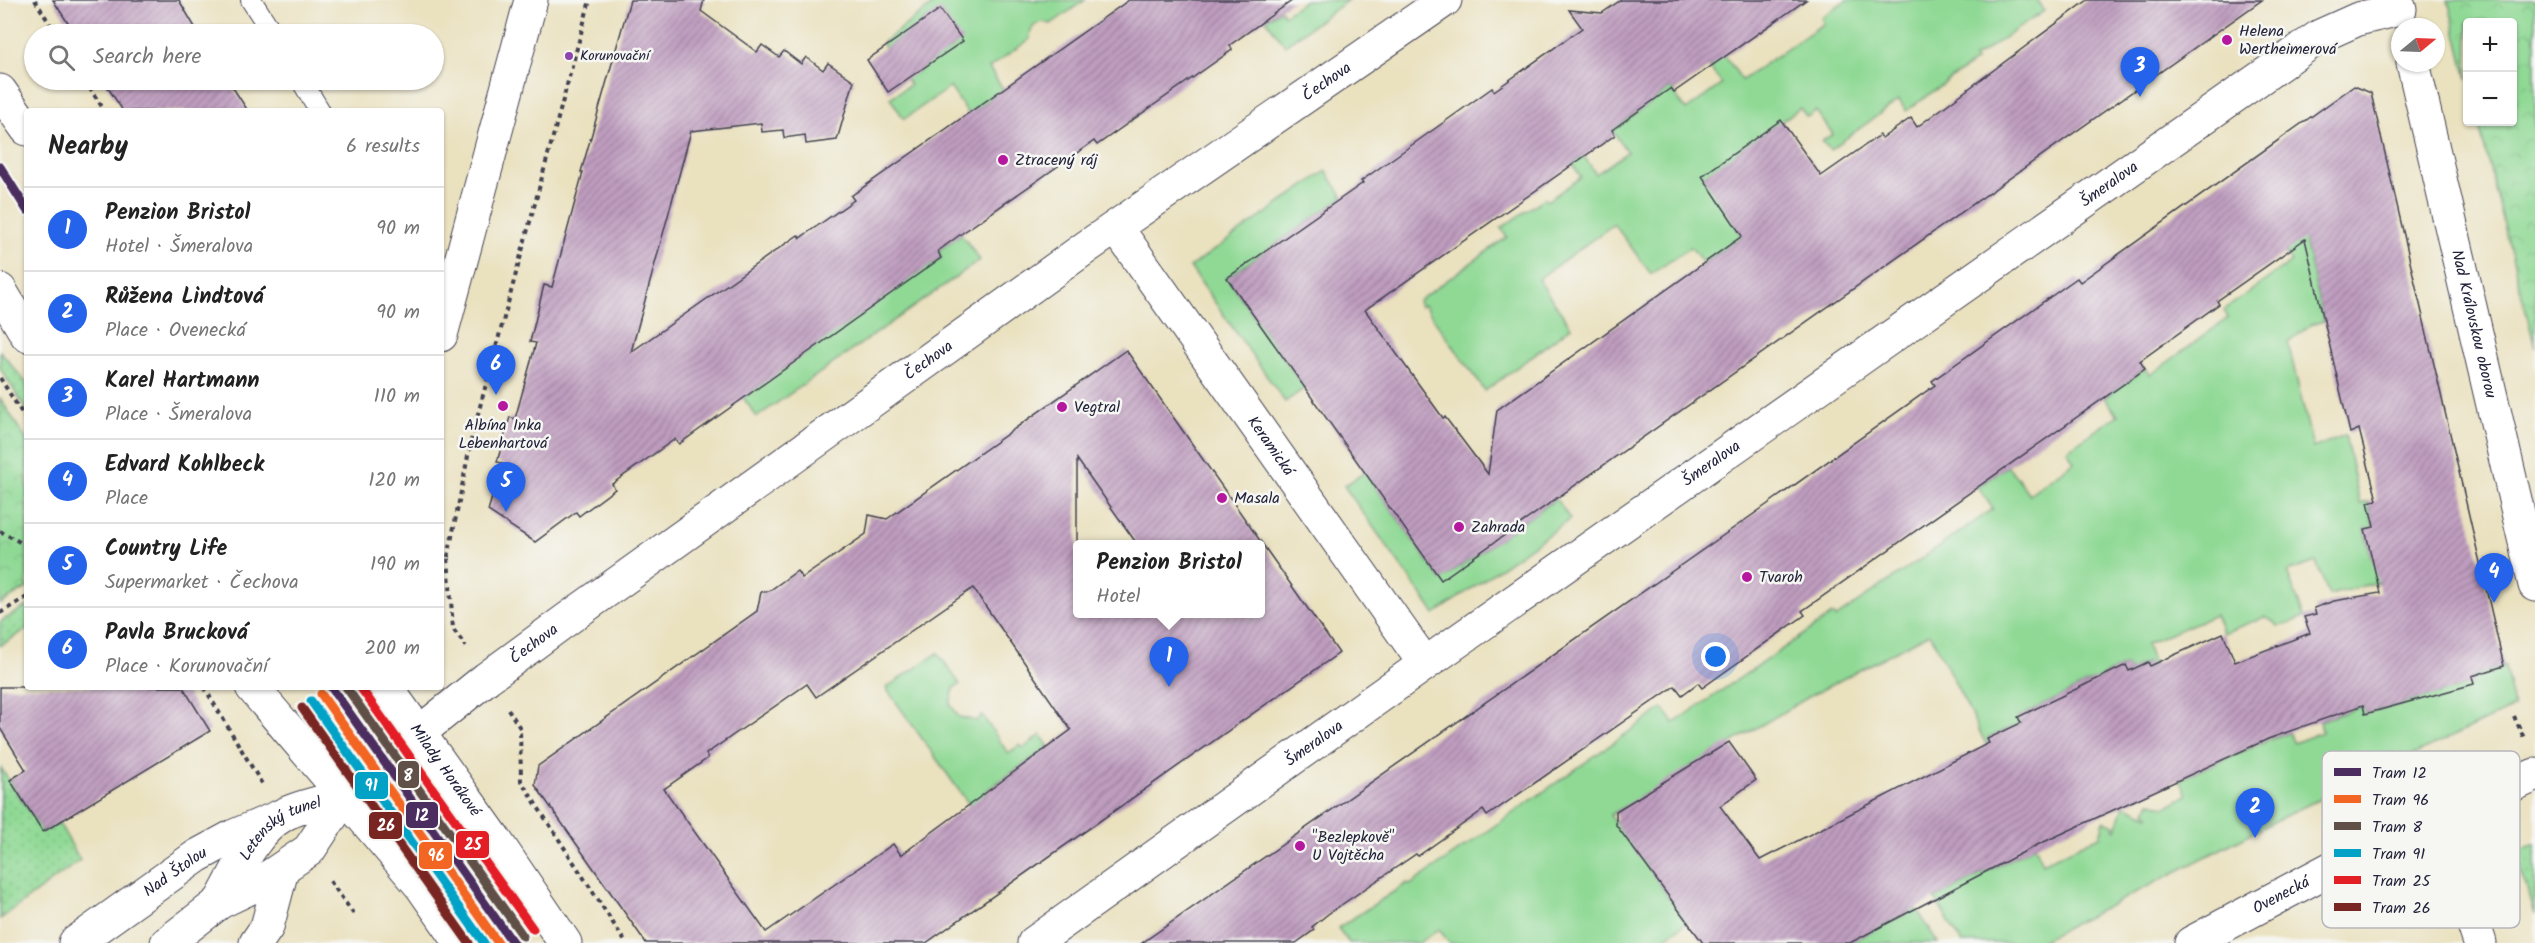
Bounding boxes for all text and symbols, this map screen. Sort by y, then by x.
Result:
north arrow [2391,18,2445,72]
map controls [2463,18,2517,126]
button: + [2463,18,2517,72]
place label: Helena Wertheimerová [2239,19,2338,62]
search box [24,24,444,90]
marker: Helena Wertheimerová [2220,33,2234,47]
text: Search here [93,40,201,75]
icon: search [45,41,78,74]
place label: Korunovační [580,45,652,67]
pin: 3 [2120,48,2160,97]
marker: Korunovační [563,50,575,62]
street label: Čechova [1297,56,1357,108]
button: − [2463,72,2517,126]
text: Nearby [48,126,128,168]
text: 6 results [346,131,420,163]
place label: Ztracený ráj [1015,148,1099,173]
marker: Ztracený ráj [996,153,1010,167]
street label: Šmeralova [2075,155,2144,213]
text: Penzion Bristol [105,196,250,231]
text: 1 [64,213,71,245]
text: 90 m [376,213,420,245]
text: Hotel · Šmeralova [105,231,253,263]
street label: Nad Královskou oborou [2445,247,2504,401]
text: Růžena Lindtová [105,280,264,315]
text: 2 [62,297,73,329]
text: 90 m [376,297,420,329]
text: Place · Ovenecká [105,315,246,347]
street label: Čechova [899,334,958,387]
pin: 6 [476,346,516,395]
text: Karel Hartmann [105,364,260,399]
text: 3 [62,381,73,413]
text: 110 m [374,381,420,413]
place label: Vegtral [1074,395,1120,420]
text: Place · Šmeralova [105,399,252,431]
marker: Albína Inka Lebenhartová [496,399,510,413]
marker: Vegtral [1055,400,1069,414]
street label: Keramická [1241,411,1301,482]
place label: Albína Inka Lebenhartová [458,413,549,456]
street label: Šmeralova [1677,434,1746,493]
text: Edvard Kohlbeck [105,448,264,483]
pin: 5 [486,462,526,512]
text: 4 [62,465,73,497]
text: 120 m [368,465,420,497]
text: Place [105,483,148,515]
place label: Masala [1234,486,1280,511]
marker: Masala [1215,491,1229,505]
place label: Zahrada [1471,515,1525,540]
marker: Zahrada [1452,520,1466,534]
text: Country Life [105,532,227,567]
popup [1073,540,1265,618]
text: Penzion Bristol [1096,546,1242,581]
text: 5 [62,549,73,581]
text: 190 m [370,549,420,581]
pin: 4 [2474,554,2514,603]
place label: Tvaroh [1759,565,1803,590]
text: Supermarket · Čechova [105,567,299,599]
marker: Tvaroh [1740,570,1754,584]
text: Hotel [1096,581,1140,613]
text: Pavla Brucková [105,616,248,651]
street label: Čechova [504,617,563,670]
text: 6 [62,633,73,665]
text: 200 m [364,633,420,665]
pin: 1 [1150,638,1188,687]
your location [1701,642,1730,671]
text: Place · Korunovační [105,651,268,683]
street label: Šmeralova [1280,714,1348,773]
street label: Milady Horákové [403,718,488,822]
legend [2322,751,2520,928]
line badge: 8 [397,760,420,789]
text: Tram 12 [2372,761,2427,786]
text: 8 [403,764,413,789]
line badge: 91 [354,771,389,800]
text: 91 [365,774,378,799]
pin: 2 [2236,788,2274,838]
text: Tram 96 [2372,788,2429,813]
street label: Letenský tunel [233,790,324,865]
line badge: 12 [405,801,439,829]
text: 12 [415,804,429,829]
line badge: 26 [368,811,403,840]
text: 26 [377,814,395,839]
text: Tram 8 [2372,815,2423,840]
place label: "Bezlepkově" U Vojtěcha [1312,825,1395,868]
line badge: 25 [455,830,490,859]
text: 25 [464,833,484,858]
marker: "Bezlepkově" U Vojtěcha [1293,839,1307,853]
street label: Nad Štolou [138,840,212,903]
line badge: 96 [418,841,453,870]
text: Tram 91 [2372,842,2425,867]
text: 96 [428,844,445,869]
street label: Ovenecká [2248,869,2315,921]
text: Tram 25 [2372,869,2432,894]
text: Tram 26 [2372,896,2431,921]

